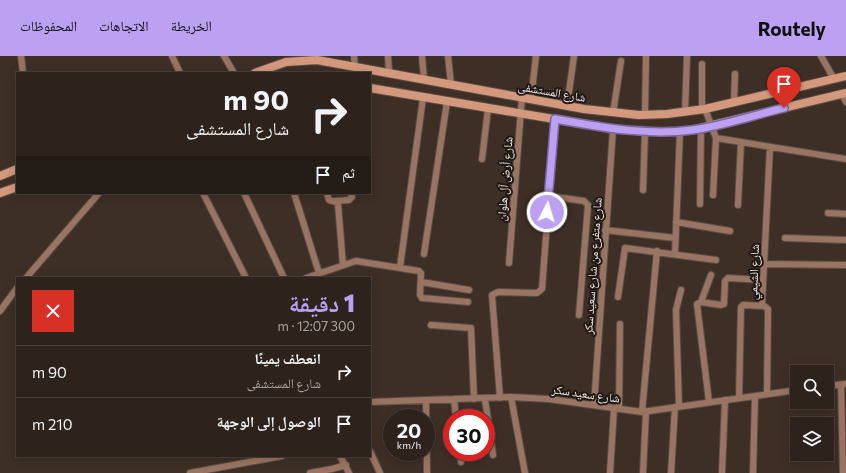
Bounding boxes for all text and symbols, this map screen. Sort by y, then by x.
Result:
text: المحفوظات [20,17,77,34]
text: الاتجاهات [99,17,149,34]
text: الخريطة [171,17,212,34]
text: Routely [758,17,826,40]
pin [767,67,801,108]
icon: arrive [773,73,795,95]
street label: شارع المستشفى [517,78,587,106]
text: 90 m [223,82,289,116]
icon: right [303,88,355,140]
text: شارع المستشفى [186,117,289,139]
street label: شارع أرض آل هلوان [493,136,517,222]
text: ثم [342,163,355,181]
icon: arrive [312,164,334,186]
position arrow [526,191,568,233]
street label: شارع متفرع من شارع سعيد سكر [580,197,606,336]
street label: شارع الشيمي [745,244,765,300]
text: 1 دقيقة [289,288,355,317]
button: close [32,290,74,332]
text: 300 m · 12:07 [278,318,355,334]
text: انعطف يمينًا [255,349,321,367]
icon: right [333,361,355,383]
text: 90 m [32,363,67,381]
map controls [790,365,834,461]
button: search [790,365,834,409]
text: شارع المستشفى [247,375,321,391]
street label: شارع سعيد سكر [550,381,621,407]
speed limit sign: 30 [443,409,495,461]
text: الوصول إلى الوجهة [217,412,321,430]
icon: arrive [333,413,355,435]
text: 210 m [32,415,73,433]
button: layers [790,417,834,461]
text: 20 [397,418,421,442]
text: km/h [397,439,421,451]

